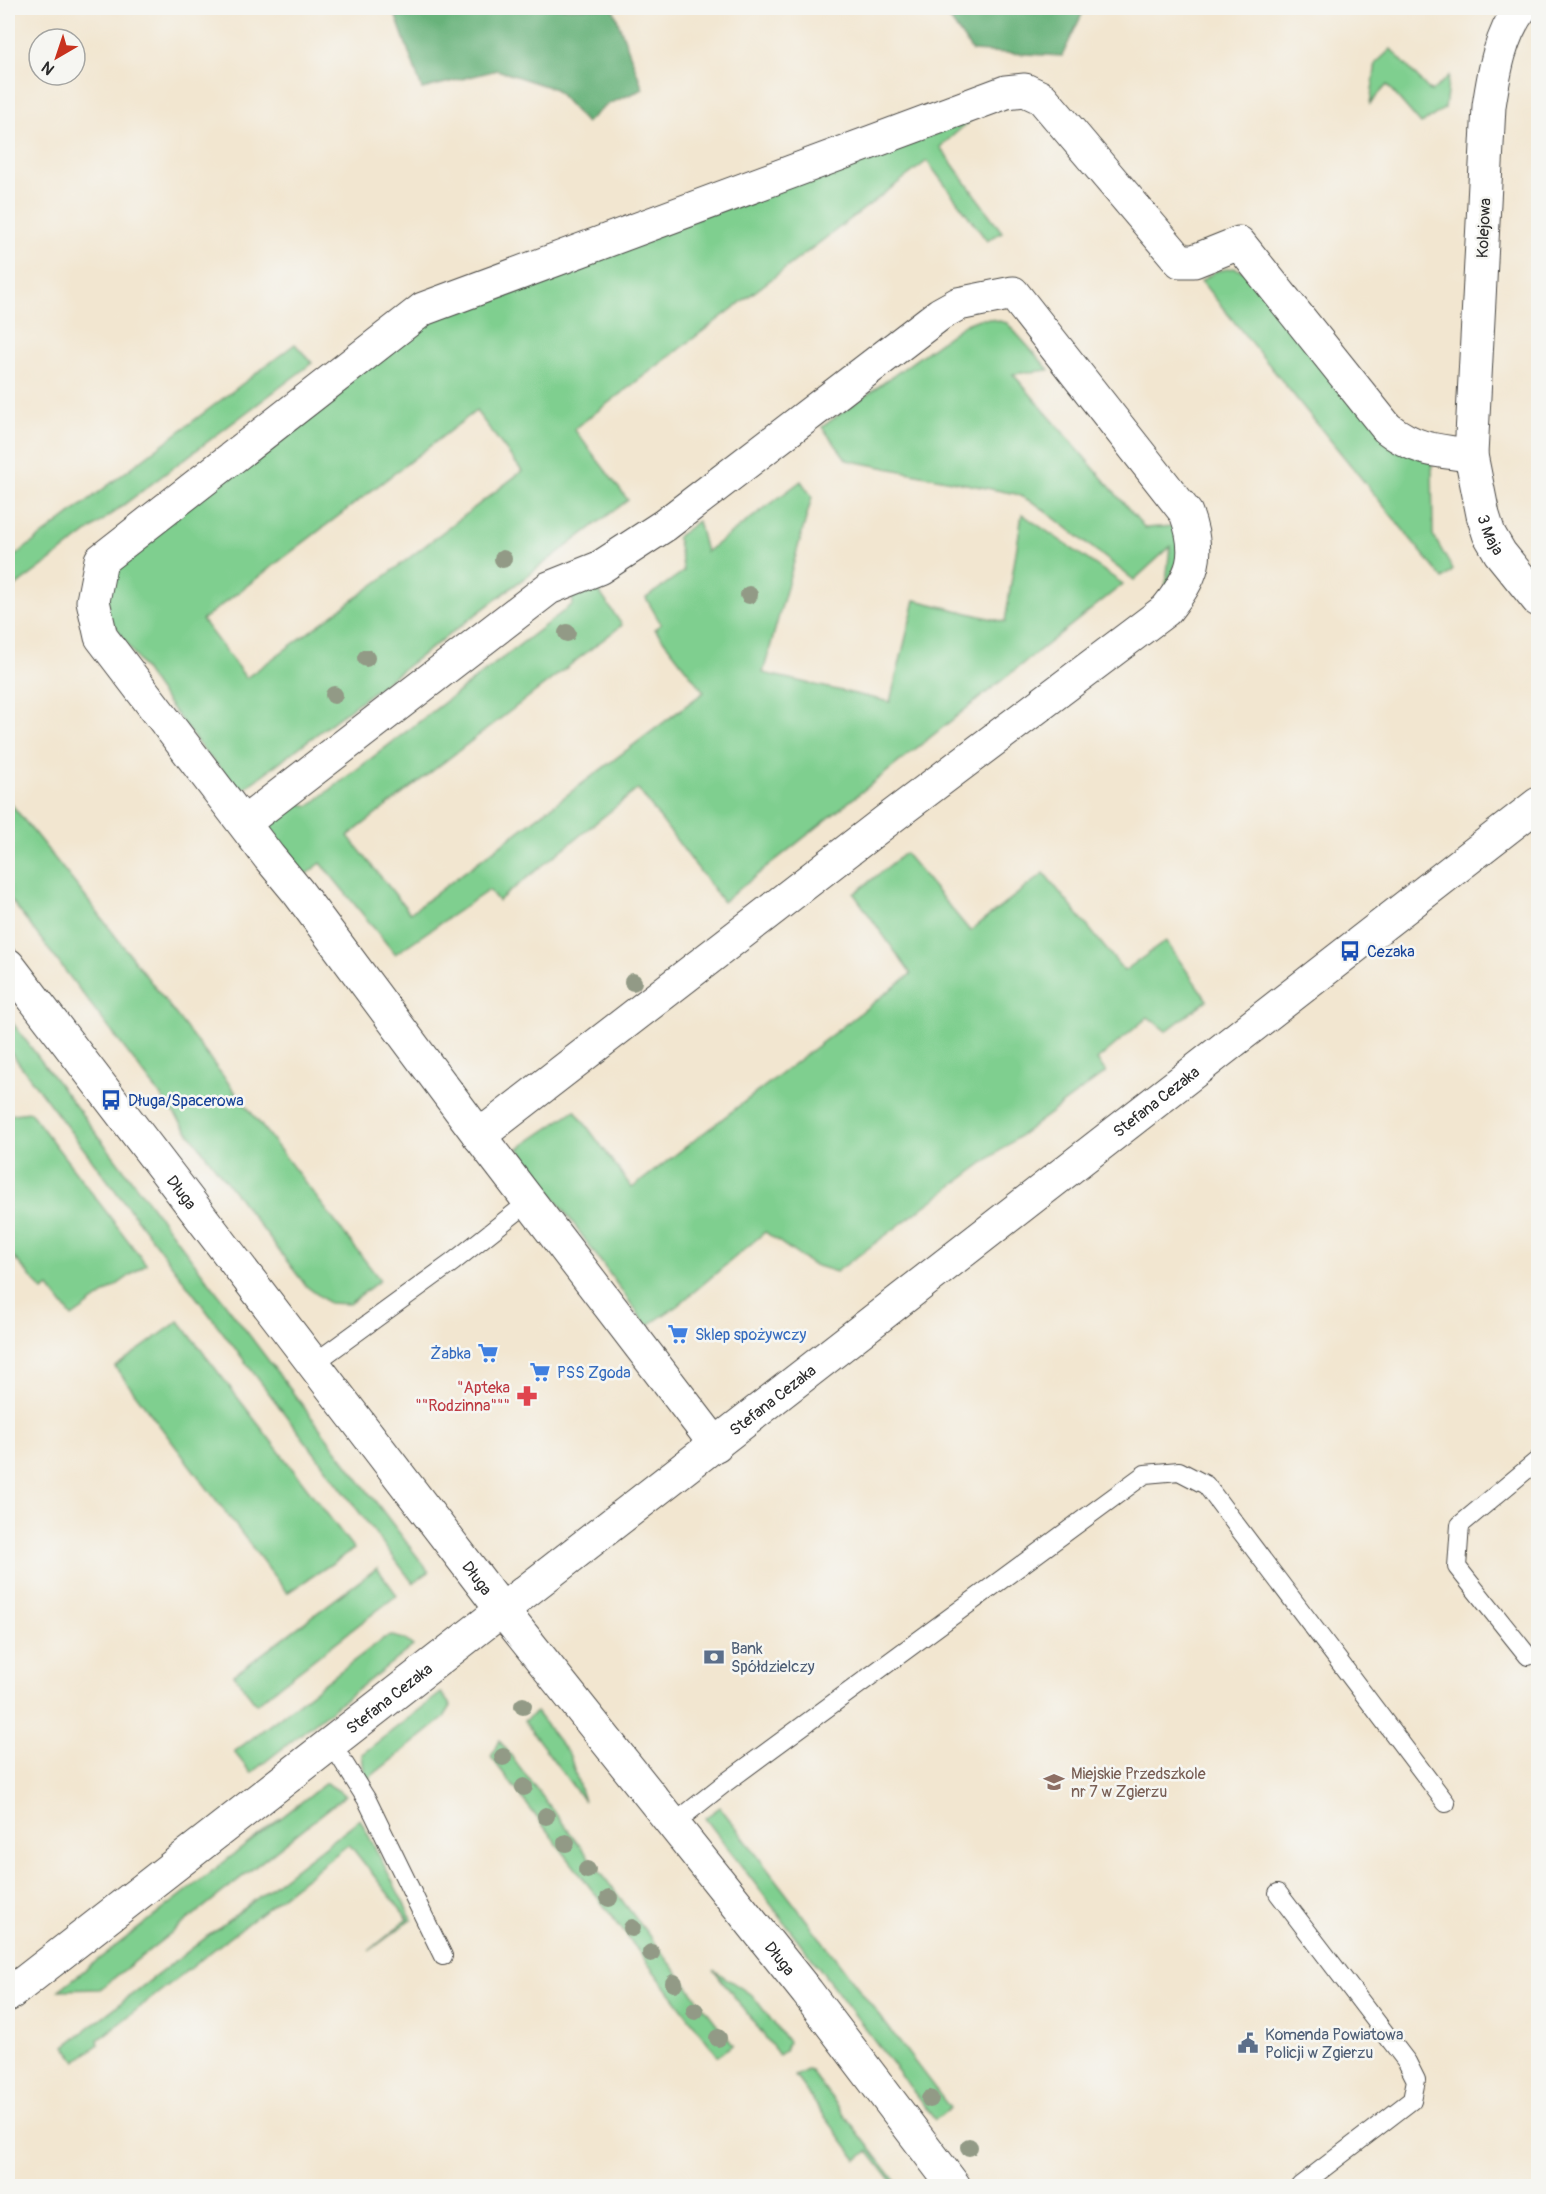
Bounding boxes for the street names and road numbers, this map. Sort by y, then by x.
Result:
street label: Kolejowa [1472,197,1496,259]
street label: 3 Maja [1472,512,1508,559]
street label: Stefana Cezaka [1109,1062,1204,1142]
street label: Długa [162,1172,200,1214]
street label: Stefana Cezaka [726,1361,820,1440]
street label: Długa [457,1558,496,1599]
street label: Stefana Cezaka [342,1659,437,1739]
street label: Długa [760,1938,799,1980]

